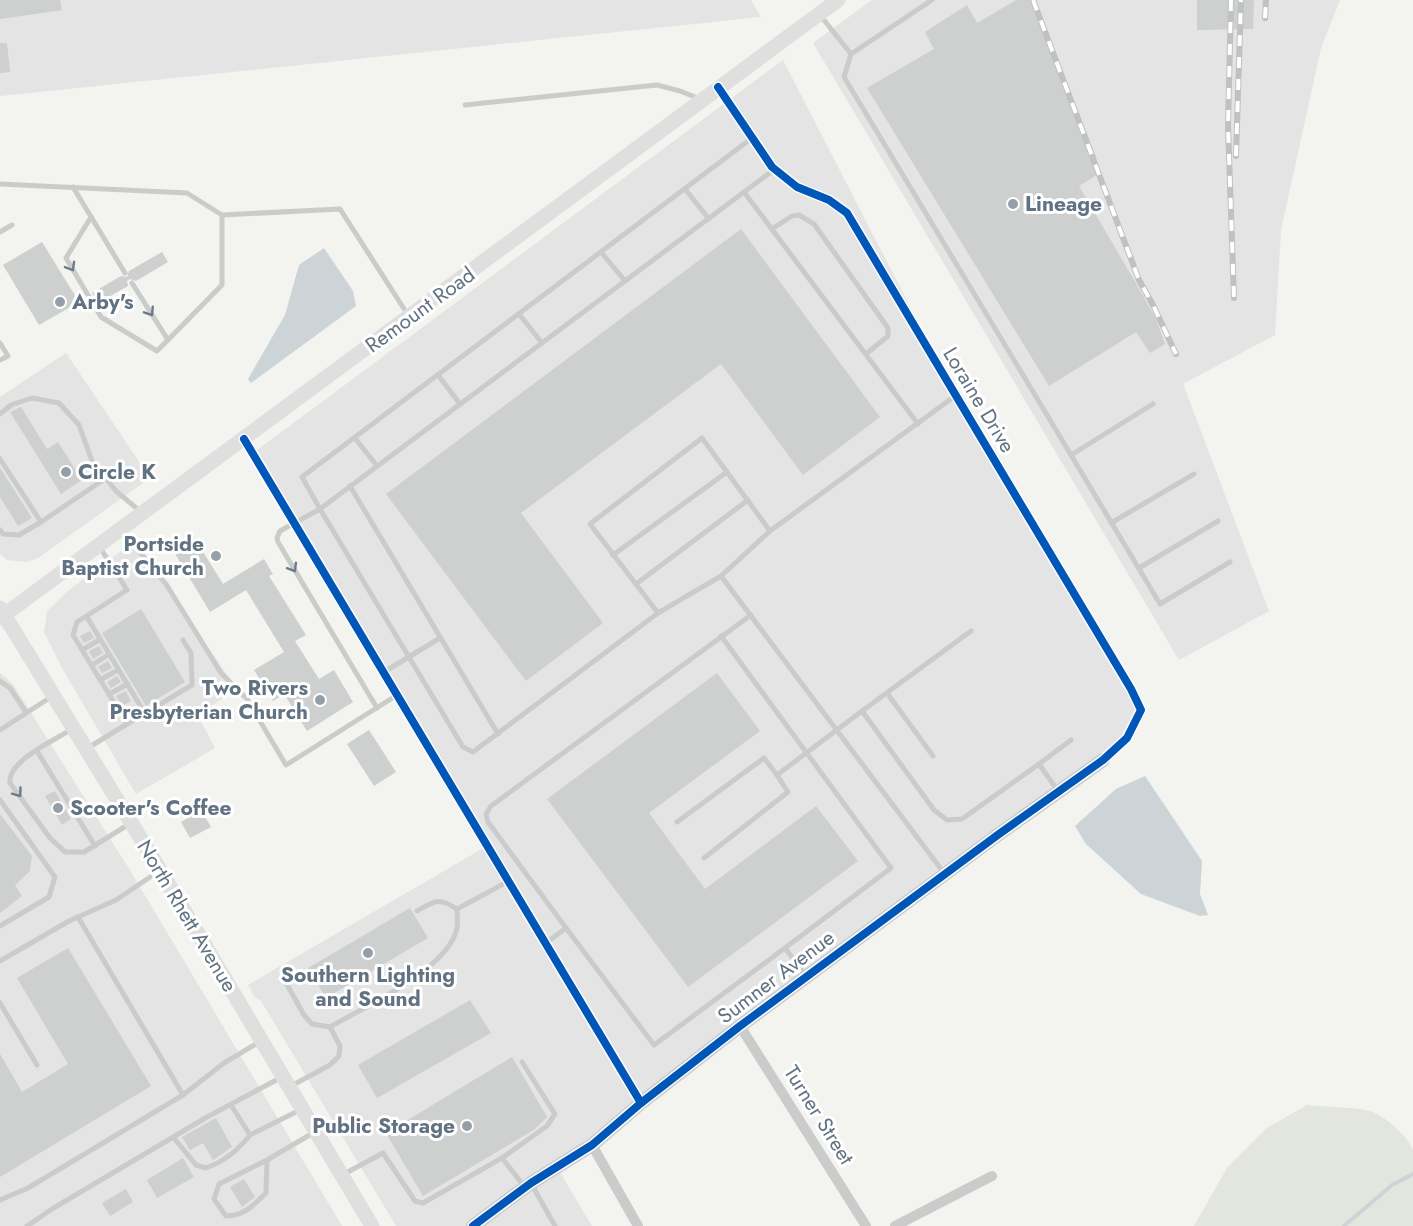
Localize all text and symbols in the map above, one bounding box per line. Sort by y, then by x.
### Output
place label: Lineage [1025,189,1102,219]
marker: Lineage [1006,197,1020,211]
street label: Remount Road [359,260,481,360]
one-way arrow [64,261,75,271]
place label: Arby's [71,287,134,317]
marker: Arby's [53,295,67,309]
one-way arrow [143,305,154,316]
street label: Loraine Drive [936,341,1022,459]
place label: Circle K [78,457,156,487]
marker: Circle K [59,465,73,479]
place label: Portside Baptist Church [61,529,204,583]
marker: Portside Baptist Church [209,549,223,563]
one-way arrow [286,562,298,572]
place label: Two Rivers Presbyterian Church [110,673,308,727]
marker: Two Rivers Presbyterian Church [313,693,327,707]
one-way arrow [10,787,21,798]
place label: Scooter's Coffee [70,793,231,823]
marker: Scooter's Coffee [51,801,65,815]
street label: North Rhett Avenue [130,834,244,998]
street label: Sumner Avenue [711,923,841,1031]
marker: Southern Lighting and Sound [361,946,375,960]
place label: Southern Lighting and Sound [281,960,455,1014]
street label: Turner Street [777,1060,861,1170]
place label: Public Storage [312,1111,455,1141]
marker: Public Storage [460,1119,474,1133]

